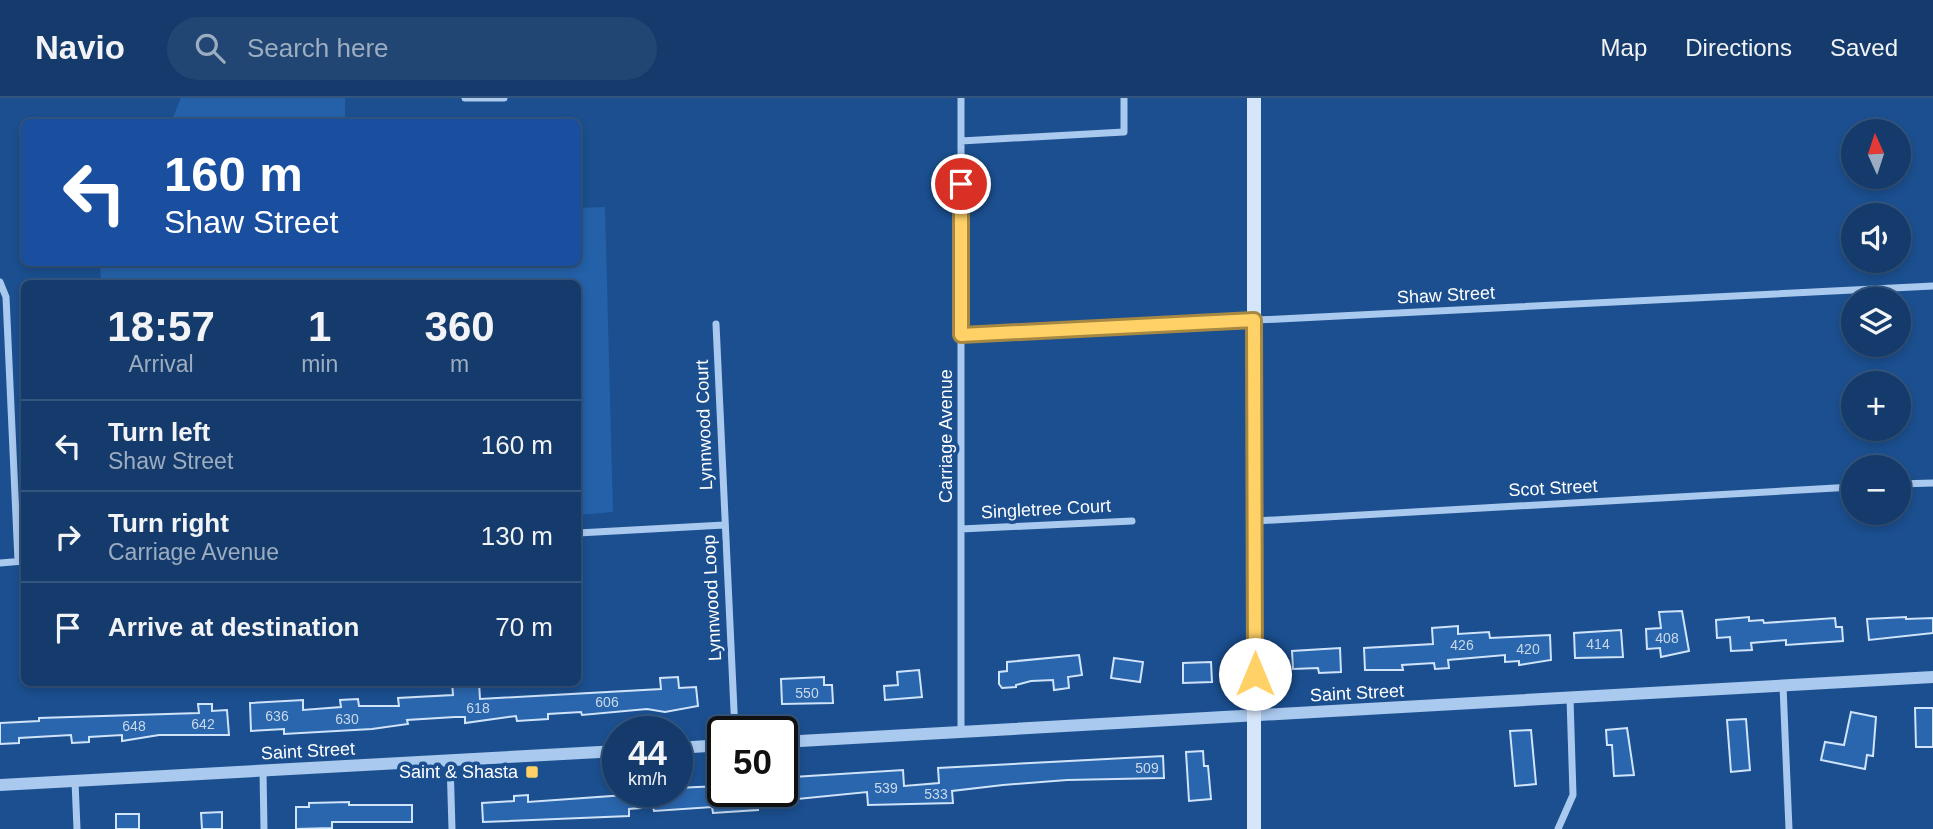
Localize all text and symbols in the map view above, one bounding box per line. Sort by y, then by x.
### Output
search box [167,17,657,80]
text: Navio [35,29,125,66]
icon: search [191,29,229,67]
text: Search here [247,33,389,63]
text: Map [1601,34,1647,61]
text: Directions [1685,34,1792,61]
text: Saved [1830,34,1898,61]
north arrow [1841,119,1911,189]
map controls [1841,119,1911,525]
icon: left [49,147,140,238]
text: 160 m [164,147,303,201]
pin [931,154,991,214]
icon: arrive [942,165,980,203]
button: sound [1841,203,1911,273]
text: Shaw Street [164,204,338,240]
street label: Shaw Street [1397,282,1495,308]
button: layers [1841,287,1911,357]
text: 18:57 [107,303,215,350]
text: 1 [308,303,331,350]
text: 360 [425,303,495,350]
text: Arrival [128,351,194,377]
text: min [301,351,338,377]
text: m [450,351,469,377]
street label: Lynnwood Court [692,359,716,491]
street label: Carriage Avenue [936,369,956,503]
button: + [1841,371,1911,441]
text: Turn left [108,417,210,447]
icon: left [49,427,87,465]
text: 160 m [481,430,553,460]
text: Shaw Street [108,448,233,474]
button: − [1841,455,1911,525]
street label: Scot Street [1508,476,1598,500]
street label: Singletree Court [981,496,1111,522]
text: Turn right [108,508,229,538]
icon: right [49,518,87,556]
text: 130 m [481,521,553,551]
street label: Lynnwood Loop [699,534,725,662]
text: Carriage Avenue [108,539,279,565]
icon: arrive [49,609,87,647]
text: Arrive at destination [108,612,359,642]
text: 70 m [495,612,553,642]
house number: 408 [1655,630,1679,646]
house number: 414 [1586,636,1610,652]
position arrow [1218,637,1292,711]
house number: 426 [1450,637,1474,653]
house number: 420 [1516,641,1540,657]
street label: Saint Street [1310,681,1404,705]
house number: 550 [795,685,819,701]
house number: 606 [595,694,619,710]
house number: 618 [466,700,490,716]
house number: 636 [265,708,289,724]
house number: 630 [335,711,359,727]
house number: 642 [191,716,215,732]
speed limit sign: 50 [707,716,798,807]
house number: 648 [122,718,146,734]
text: 44 [628,733,667,772]
street label: Saint Street [261,739,355,763]
house number: 509 [1135,760,1159,776]
place label: Saint & Shasta [399,762,519,782]
marker: Saint & Shasta [524,764,540,780]
text: km/h [628,769,667,789]
house number: 539 [874,780,898,796]
house number: 533 [924,786,948,802]

